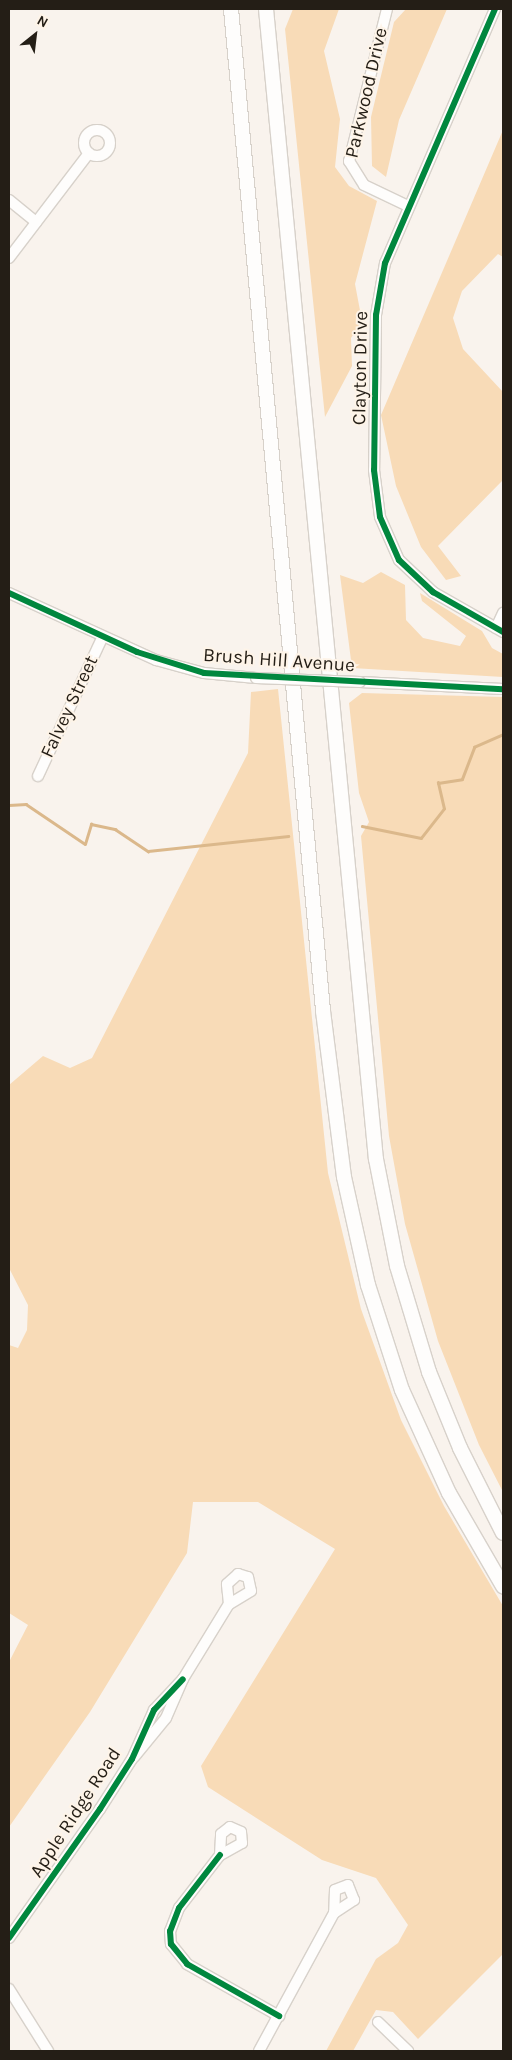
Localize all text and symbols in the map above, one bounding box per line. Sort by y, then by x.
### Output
north arrow [10,10,60,60]
text: N [34,12,51,31]
street label: Parkwood Drive [341,26,393,160]
street label: Clayton Drive [349,311,373,425]
street label: Brush Hill Avenue [202,644,356,678]
street label: Falvey Street [36,652,104,762]
street label: Apple Ridge Road [26,1744,126,1882]

